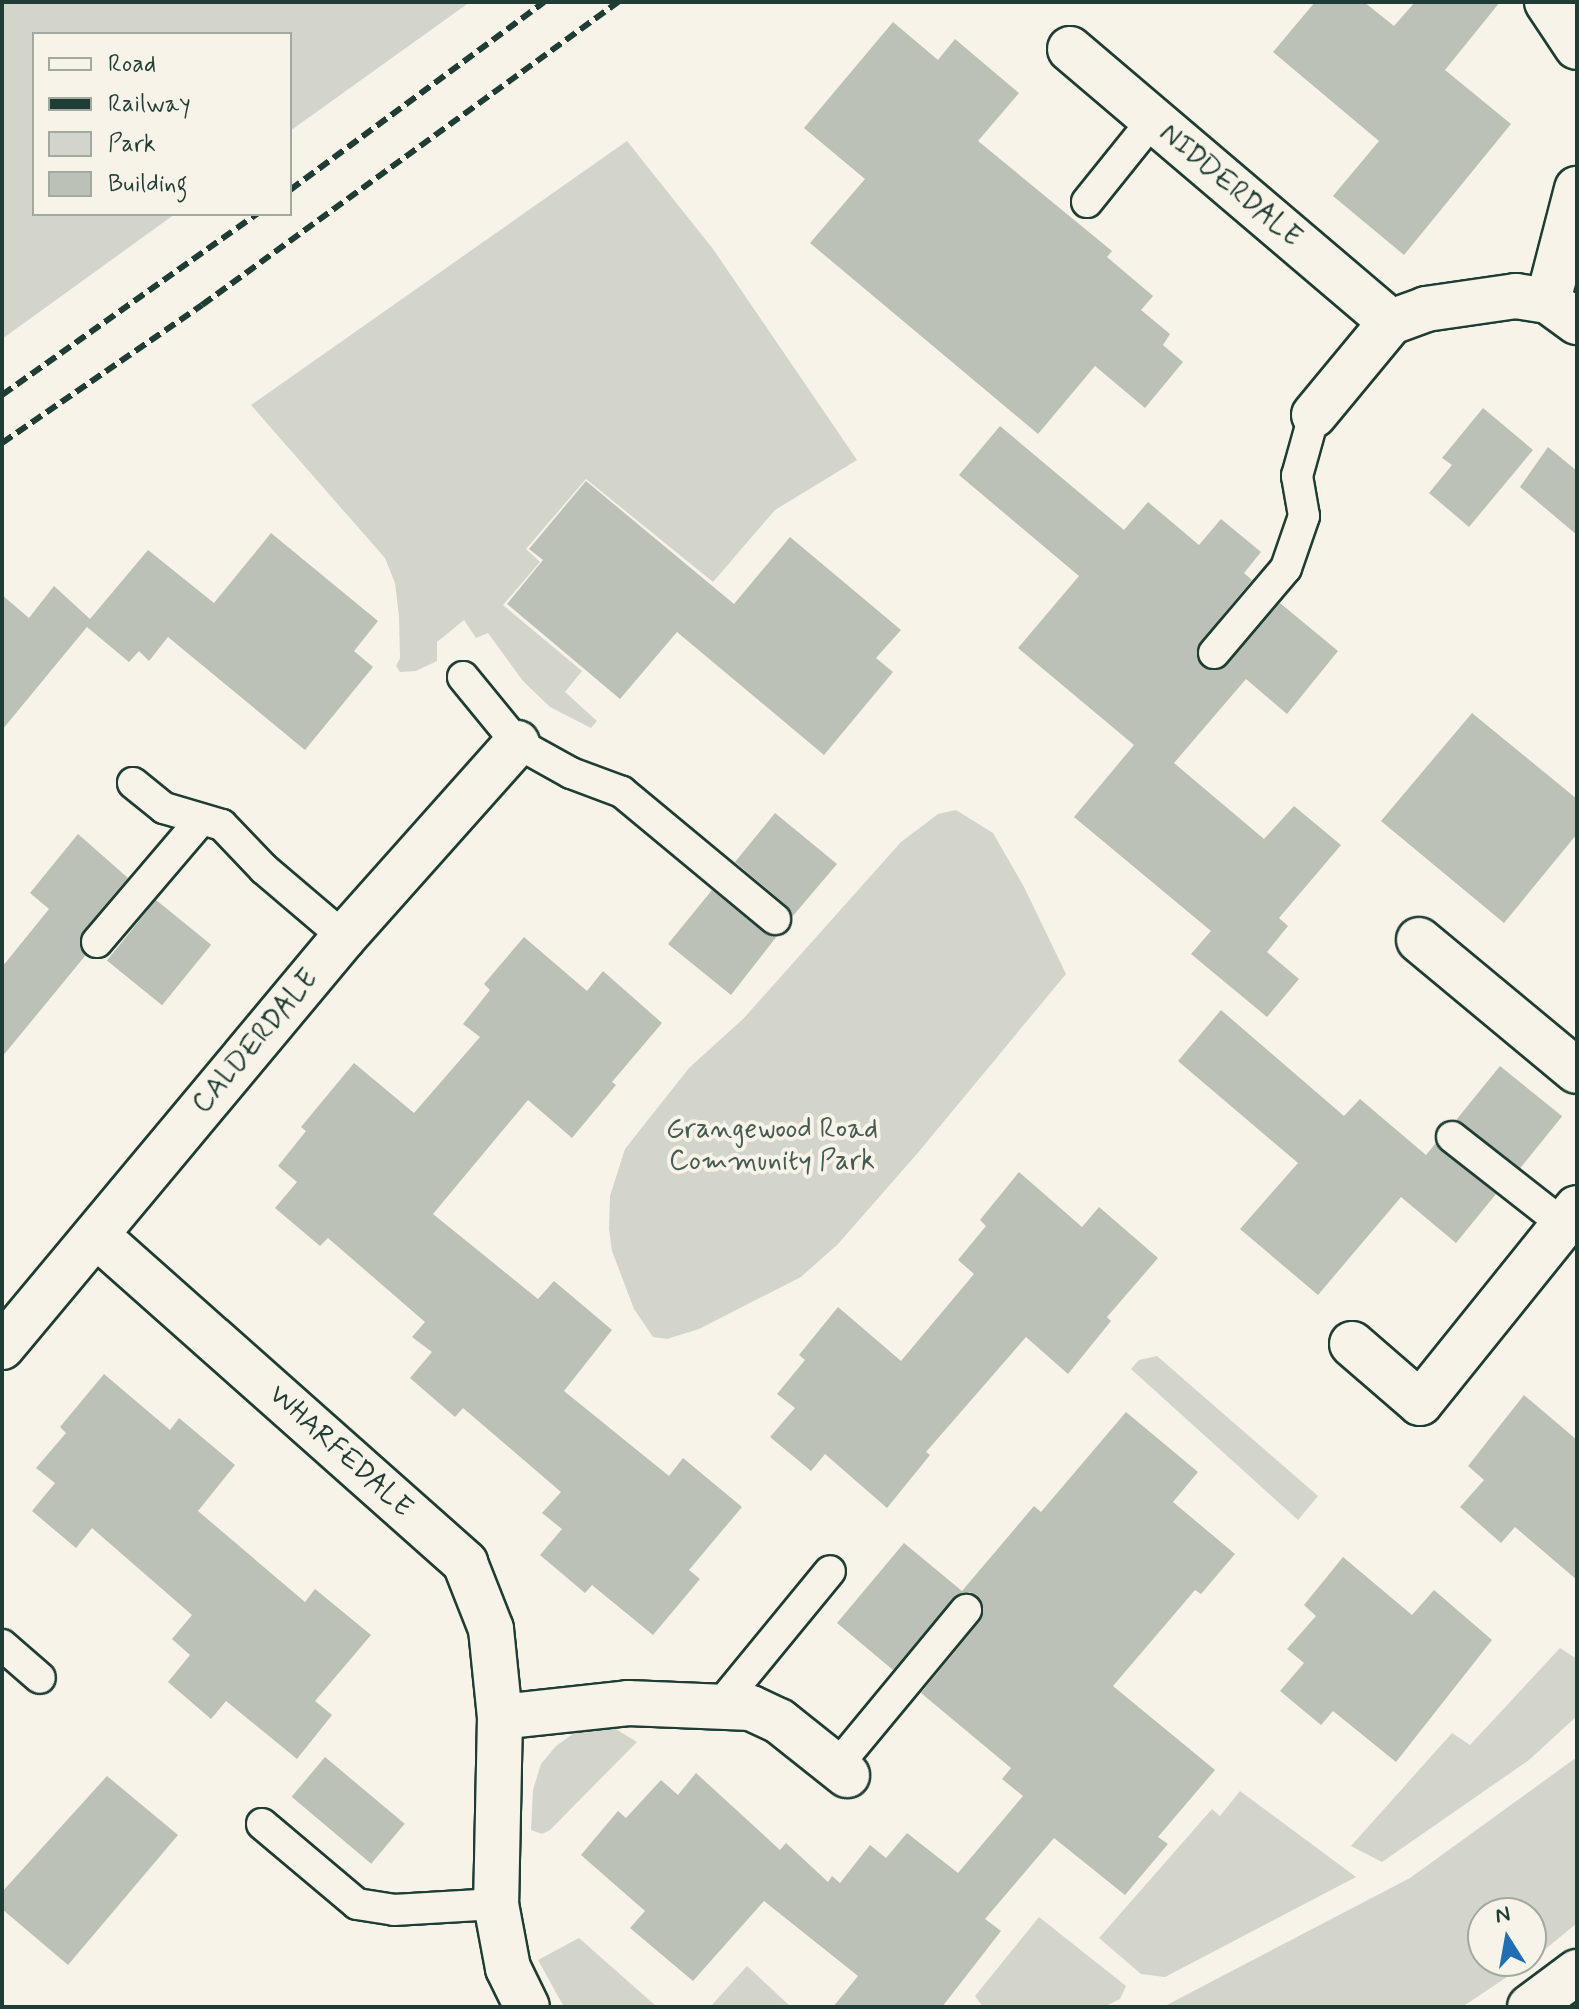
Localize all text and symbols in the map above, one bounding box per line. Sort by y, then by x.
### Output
legend [32,32,292,216]
text: Road [108,49,156,80]
text: Railway [108,89,191,120]
street label: NIDDERDALE [1152,117,1308,255]
text: Park [108,129,156,160]
text: Building [108,169,188,200]
street label: CALDERDALE [186,963,326,1121]
park label: Grangewood Road Community Park [667,1113,877,1179]
street label: WHARFEDALE [261,1379,419,1525]
north arrow [1467,1897,1547,1977]
text: N [1493,1900,1513,1931]

